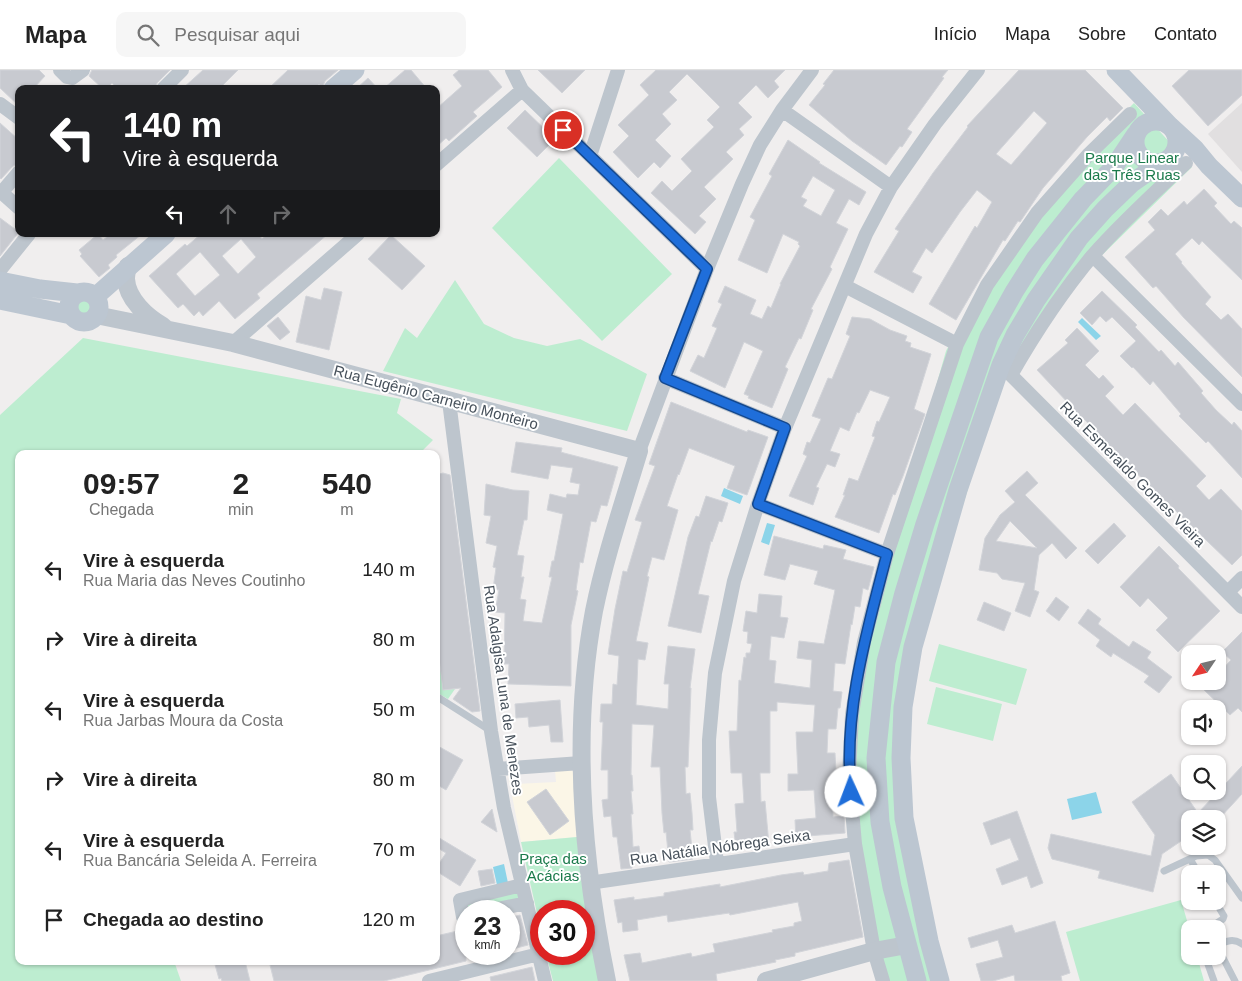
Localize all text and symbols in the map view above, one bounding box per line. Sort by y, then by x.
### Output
search box [116,12,466,57]
text: Mapa [25,21,86,48]
icon: search [134,21,162,49]
text: Pesquisar aqui [174,24,300,45]
text: Início [934,24,977,44]
text: Mapa [1005,24,1050,44]
text: Sobre [1078,24,1126,44]
text: Contato [1154,24,1217,44]
icon: left [40,105,105,170]
text: 140 m [123,105,222,144]
pin [542,109,584,151]
icon: arrive [549,116,577,144]
text: Vire à esquerda [123,146,278,171]
park label: Parque Linear das Três Ruas [1084,149,1180,183]
icon: left [161,200,189,228]
icon: ahead [214,200,242,228]
icon: right [267,200,295,228]
street label: Rua Eugênio Carneiro Monteiro [332,361,540,433]
street label: Rua Esmeraldo Gomes Vieira [1057,398,1210,551]
text: 09:57 [83,467,160,500]
text: 2 [232,467,249,500]
text: 540 [322,467,372,500]
text: Chegada [89,501,154,518]
text: min [228,501,254,518]
text: m [340,501,353,518]
text: Vire à esquerda [83,550,224,571]
icon: left [40,556,68,584]
text: 140 m [362,559,415,580]
text: Rua Maria das Neves Coutinho [83,572,305,589]
street label: Rua Adalgisa Luna de Menezes [481,584,527,796]
icon: right [40,626,68,654]
text: Vire à direita [83,629,197,650]
text: 80 m [373,629,415,650]
north arrow [1181,645,1226,690]
map controls [1181,645,1226,965]
text: Vire à esquerda [83,690,224,711]
icon: left [40,696,68,724]
text: 50 m [373,699,415,720]
button: sound [1181,700,1226,745]
text: Rua Jarbas Moura da Costa [83,712,283,729]
button: search [1181,755,1226,800]
position arrow [824,765,876,817]
icon: right [40,766,68,794]
text: Vire à direita [83,769,197,790]
text: 80 m [373,769,415,790]
button: layers [1181,810,1226,855]
street label: Rua Natália Nóbrega Seixa [629,826,812,868]
text: Vire à esquerda [83,830,224,851]
icon: left [40,836,68,864]
text: 70 m [373,839,415,860]
park label: Praça das Acácias [519,850,587,884]
text: Rua Bancária Seleida A. Ferreira [83,852,317,869]
button: + [1181,865,1226,910]
speed limit sign: 30 [530,900,595,965]
icon: arrive [40,906,68,934]
text: Chegada ao destino [83,909,264,930]
text: 120 m [362,909,415,930]
text: 23 [474,912,501,940]
button: − [1181,920,1226,965]
text: km/h [474,938,501,952]

